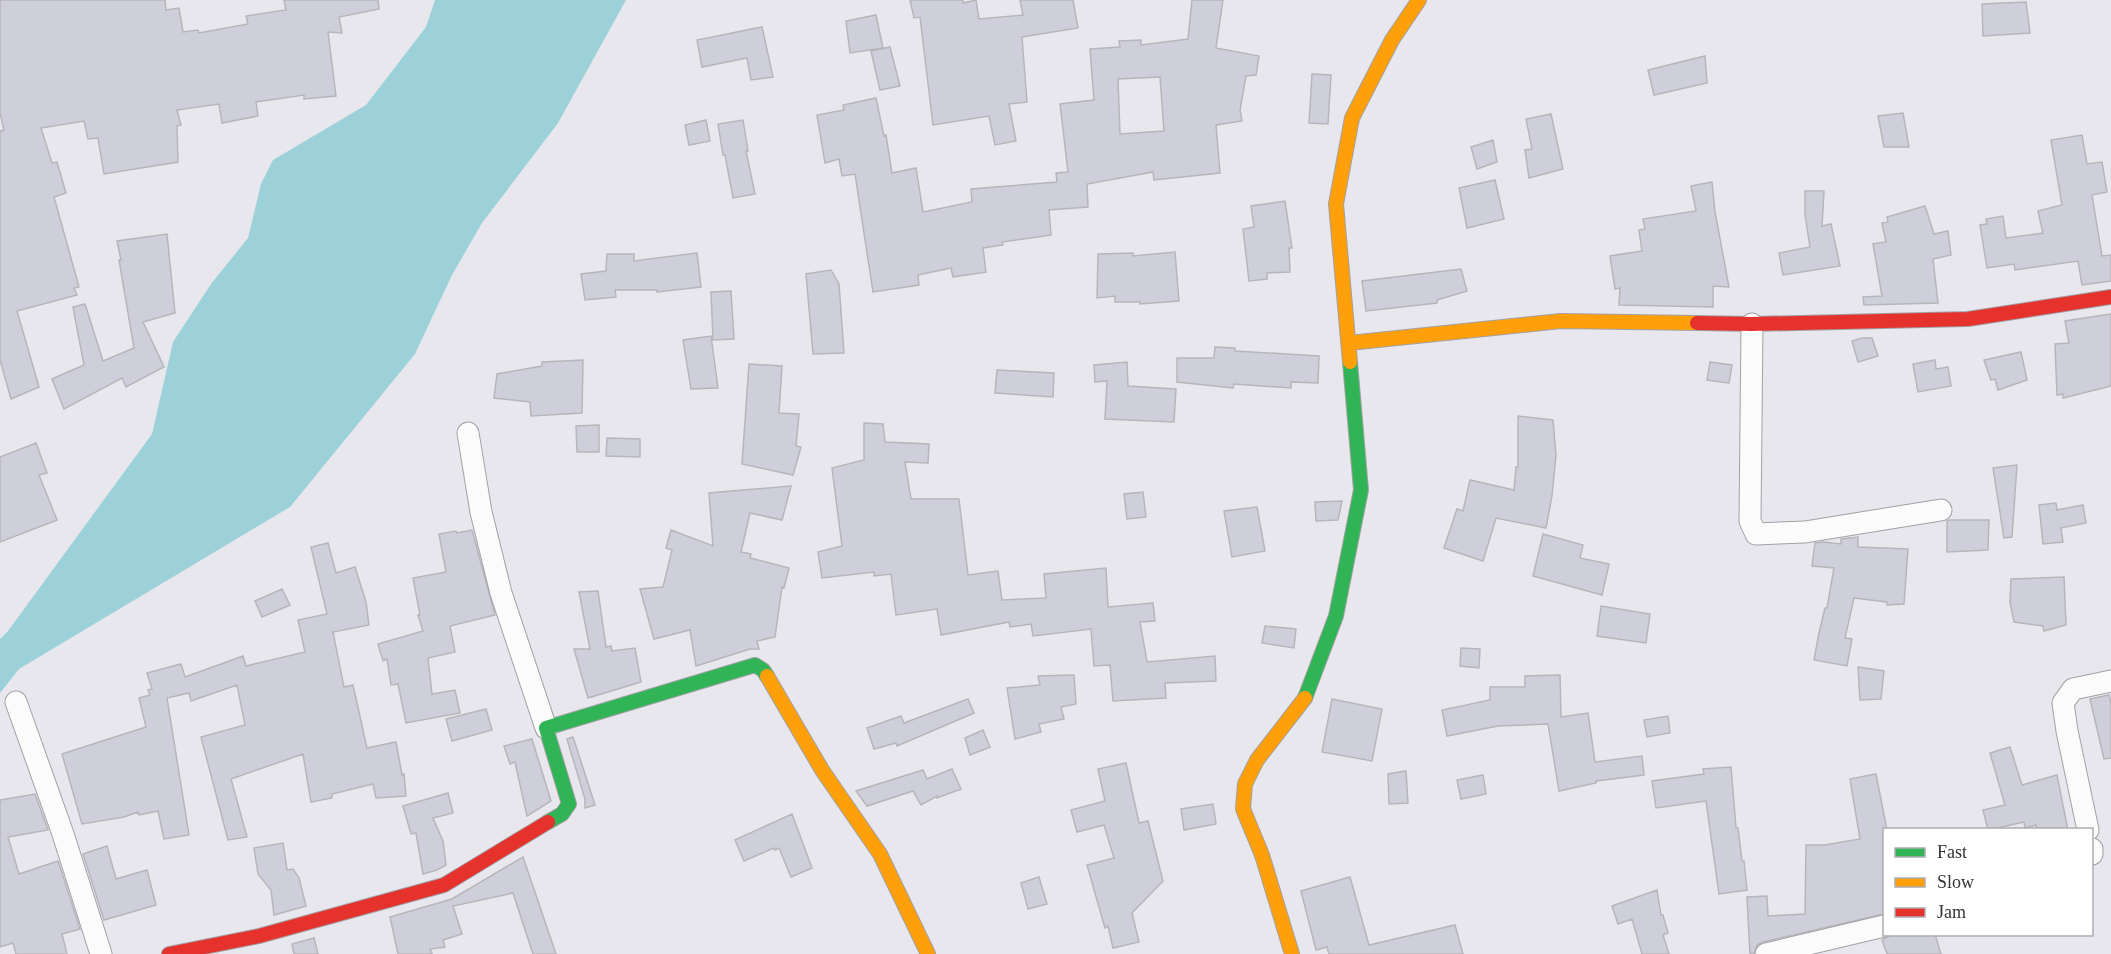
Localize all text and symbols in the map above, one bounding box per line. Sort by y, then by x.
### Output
legend [1883,828,2093,936]
text: Fast [1937,842,1967,862]
text: Slow [1937,872,1974,892]
text: Jam [1937,902,1966,922]

